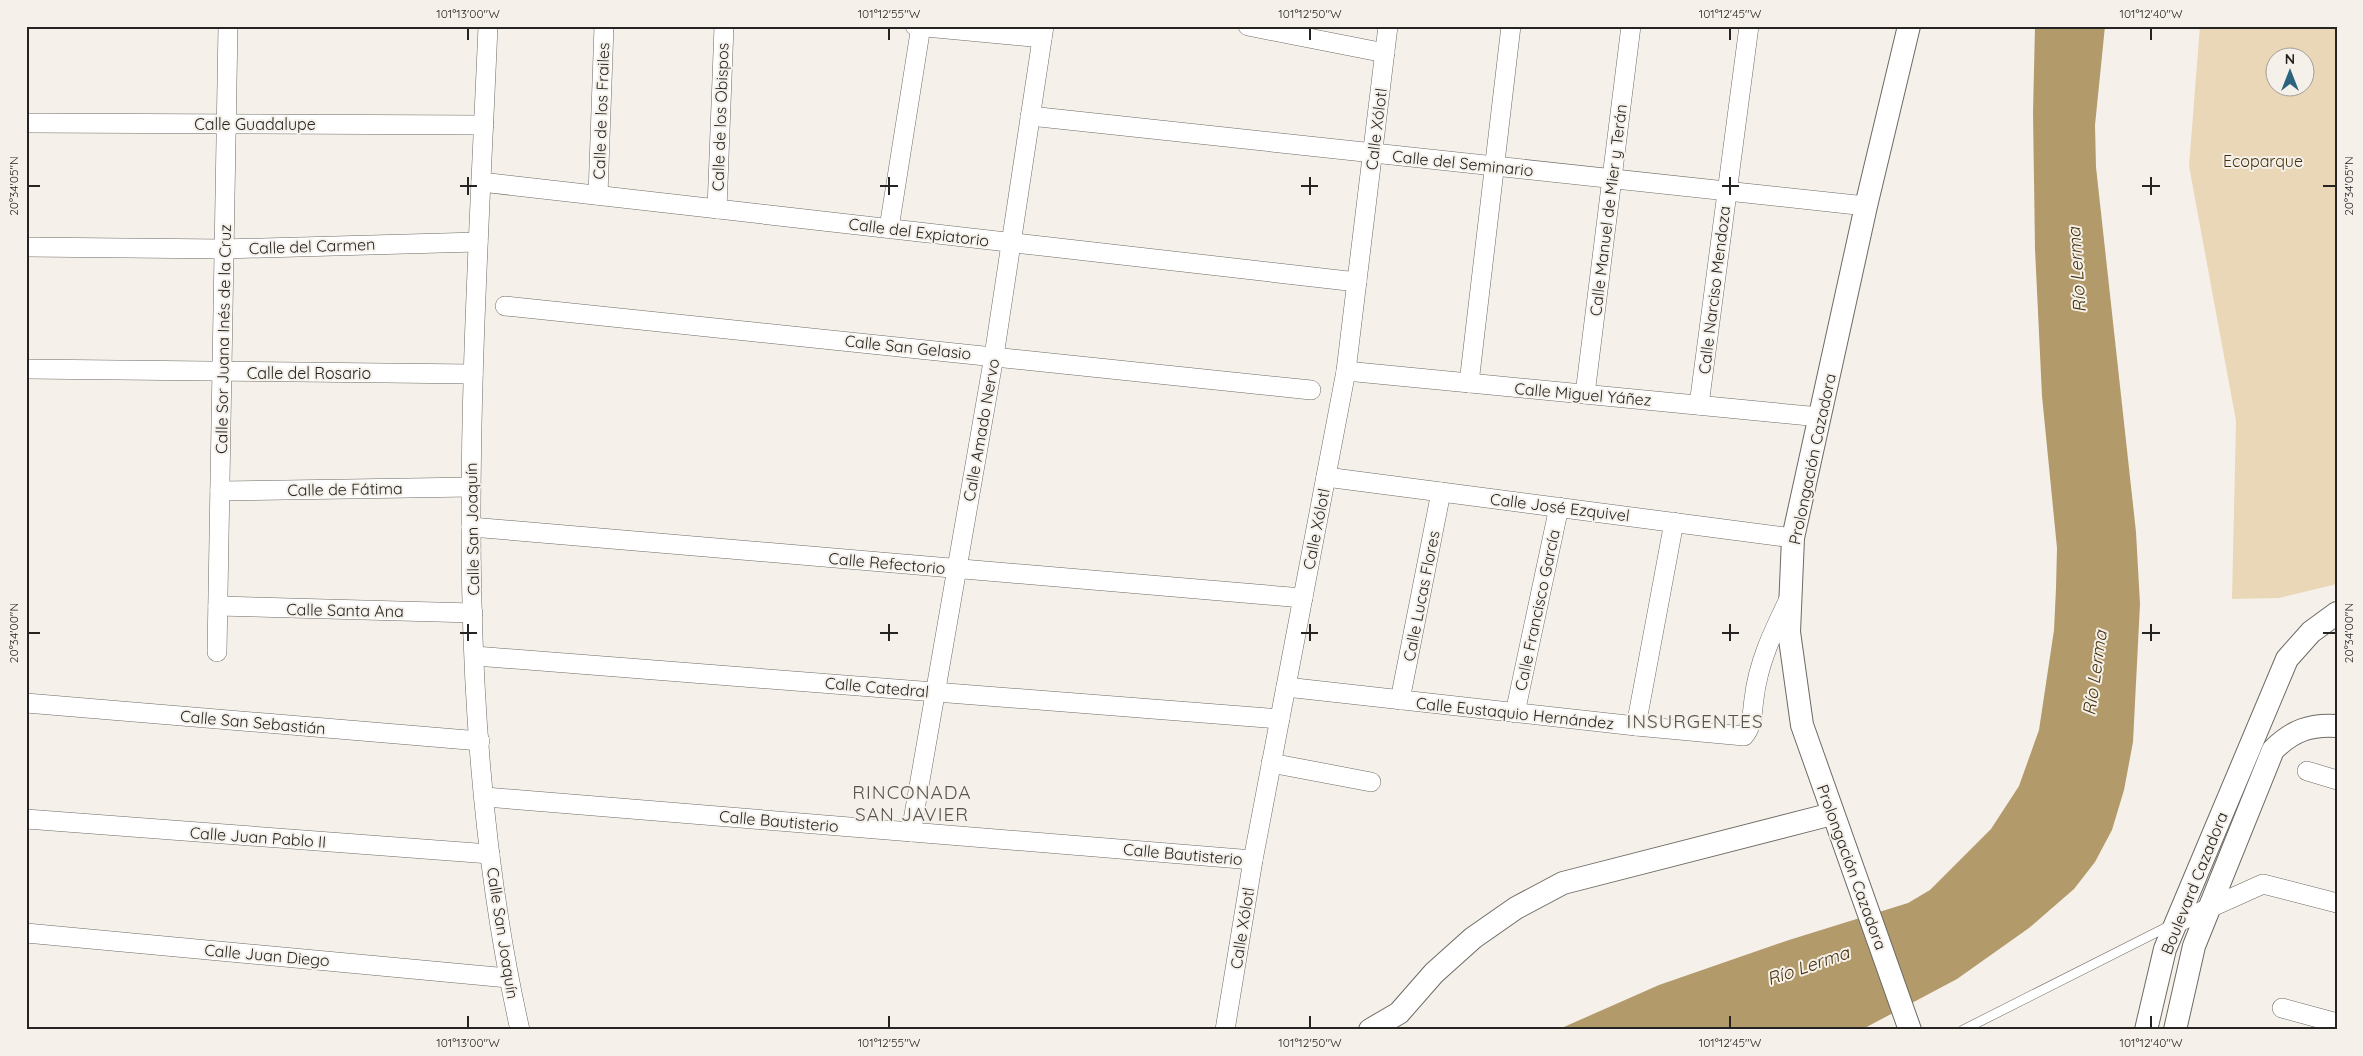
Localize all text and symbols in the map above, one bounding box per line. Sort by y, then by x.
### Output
text: 101°13'00"W [436,6,500,21]
text: 101°12'55"W [858,6,921,21]
text: 101°12'50"W [1278,6,1342,21]
text: 101°12'45"W [1699,6,1762,21]
text: 101°12'40"W [2119,6,2183,21]
street label: Calle de los Frailes [589,42,613,180]
street label: Calle de los Obispos [707,42,733,192]
north arrow [2266,48,2316,98]
text: N [2285,50,2295,68]
street label: Calle Xólotl [1361,87,1391,171]
street label: Calle Manuel de Mier y Terán [1585,103,1631,317]
street label: Calle Guadalupe [194,114,316,134]
street label: Calle del Seminario [1391,146,1535,180]
park label: Ecoparque [2223,151,2303,171]
text: 20°34'05"N [6,156,21,216]
text: 20°34'05"N [2341,156,2356,216]
street label: Calle Narciso Mendoza [1694,205,1734,375]
street label: Calle del Expiatorio [848,213,990,251]
street label: Calle Sor Juana Inés de la Cruz [211,224,235,454]
water label: Río Lerma [2062,225,2091,314]
street label: Calle del Carmen [248,234,376,258]
street label: Calle San Gelasio [844,330,972,364]
street label: Calle Amado Nervo [959,357,1003,503]
street label: Calle del Rosario [247,363,371,383]
street label: Prolongación Cazadora [1784,372,1840,546]
street label: Calle Miguel Yáñez [1514,378,1652,410]
street label: Calle San Joaquín [461,462,483,596]
street label: Calle de Fátima [287,478,403,500]
street label: Calle Xólotl [1298,487,1334,571]
street label: Calle José Ezquivel [1489,489,1631,525]
street label: Calle Francisco García [1510,528,1564,692]
street label: Calle Lucas Flores [1399,529,1443,663]
street label: Calle Refectorio [828,548,946,578]
street label: Calle Santa Ana [286,599,404,621]
text: 20°34'00"N [6,603,21,663]
text: 20°34'00"N [2341,603,2356,663]
water label: Río Lerma [2077,628,2112,717]
street label: Calle Catedral [824,672,930,702]
street label: Calle Eustaquio Hernández [1415,693,1615,733]
street label: Calle San Sebastián [180,706,326,738]
district label: INSURGENTES [1626,709,1764,733]
district label: RINCONADA SAN JAVIER [852,780,972,826]
street label: Prolongación Cazadora [1813,782,1891,952]
street label: Calle Bautisterio [718,806,840,836]
street label: Boulevard Cazadora [2156,809,2232,957]
street label: Calle Juan Pablo II [189,822,327,852]
street label: Calle Bautisterio [1122,839,1244,869]
street label: Calle San Joaquín [483,866,523,1000]
street label: Calle Xólotl [1226,886,1258,970]
street label: Calle Juan Diego [204,940,330,970]
water label: Río Lerma [1764,940,1853,990]
text: 101°13'00"W [436,1035,500,1050]
text: 101°12'55"W [858,1035,921,1050]
text: 101°12'50"W [1278,1035,1342,1050]
text: 101°12'45"W [1699,1035,1762,1050]
text: 101°12'40"W [2119,1035,2183,1050]

